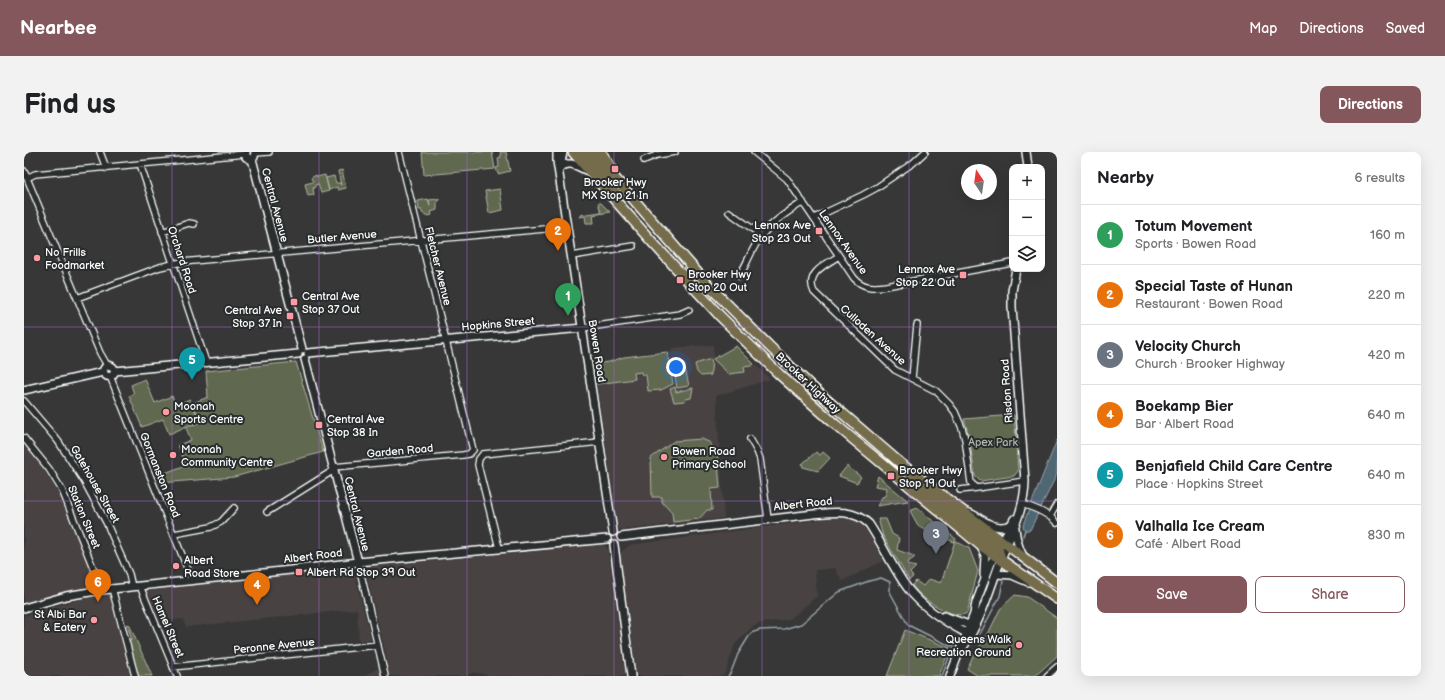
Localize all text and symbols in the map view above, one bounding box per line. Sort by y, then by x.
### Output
text: Nearbee [20,17,97,40]
text: Map [1249,20,1277,37]
text: Directions [1299,20,1364,37]
text: Saved [1386,20,1425,37]
button: Directions [1320,86,1421,123]
text: Find us [24,88,116,121]
marker: Brooker Hwy MX Stop 21 In [610,164,620,174]
north arrow [961,164,997,200]
map controls [1009,164,1045,272]
button: + [1009,164,1045,200]
street label: Central Avenue [259,166,291,244]
text: Nearby [1097,168,1154,188]
text: 6 results [1355,170,1405,186]
place label: Brooker Hwy MX Stop 21 In [582,176,648,202]
button: − [1009,200,1045,236]
street label: Lennox Avenue [816,207,870,277]
text: Totum Movement [1135,217,1252,236]
pin: 2 [545,218,571,251]
place label: Lennox Ave Stop 23 Out [752,219,812,245]
street label: Orchard Road [165,225,199,295]
street label: Fletcher Avenue [422,225,454,307]
marker: Lennox Ave Stop 23 Out [814,226,824,236]
street label: Butler Avenue [307,227,378,247]
text: 1 [1107,227,1113,243]
text: 160 m [1370,227,1405,243]
button: layers [1009,236,1045,272]
text: Sports · Bowen Road [1135,236,1256,252]
place label: No Frills Foodmarket [45,246,105,272]
marker: No Frills Foodmarket [32,253,42,263]
place label: Lennox Ave Stop 22 Out [896,263,956,289]
place label: Brooker Hwy Stop 20 Out [688,268,751,294]
marker: Lennox Ave Stop 22 Out [958,270,968,280]
marker: Brooker Hwy Stop 20 Out [675,275,685,285]
text: Special Taste of Hunan [1135,277,1293,296]
pin: 1 [555,283,581,316]
text: 2 [1106,287,1114,303]
text: 220 m [1368,287,1405,303]
place label: Central Ave Stop 37 Out [302,290,360,316]
text: Restaurant · Bowen Road [1135,296,1283,312]
marker: Central Ave Stop 37 Out [289,297,299,307]
street label: Culloden Avenue [837,302,909,368]
place label: Central Ave Stop 37 In [225,304,282,330]
marker: Central Ave Stop 37 In [285,311,295,321]
street label: Hopkins Street [461,314,536,334]
street label: Bowen Road [586,319,608,383]
text: Velocity Church [1135,337,1241,356]
pin: 5 [179,347,205,380]
text: 3 [1106,347,1114,363]
text: 420 m [1367,347,1405,363]
street label: Brooker Highway [773,350,843,416]
text: Church · Brooker Highway [1135,356,1285,372]
your location [666,357,686,377]
street label: Risdon Road [998,359,1016,423]
text: Boekamp Bier [1135,397,1233,416]
place label: Moonah Sports Centre [174,400,244,426]
marker: Moonah Sports Centre [161,407,171,417]
text: 4 [1106,407,1114,423]
text: 640 m [1367,407,1405,423]
place label: Central Ave Stop 38 In [327,413,385,439]
text: Bar · Albert Road [1135,416,1234,432]
marker: Central Ave Stop 38 In [314,420,324,430]
street label: Gormanston Road [137,431,183,519]
park label: Apex Park [968,436,1018,449]
street label: Garden Road [366,442,434,460]
street label: Gatehouse Street [68,443,123,526]
place label: Moonah Community Centre [181,443,273,469]
place label: Bowen Road Primary School [672,445,746,471]
marker: Moonah Community Centre [168,450,178,460]
marker: Bowen Road Primary School [659,452,669,462]
text: Benjafield Child Care Centre [1135,457,1332,476]
place label: Brooker Hwy Stop 19 Out [899,464,962,490]
text: 5 [1106,467,1114,483]
text: 640 m [1367,467,1405,483]
marker: Brooker Hwy Stop 19 Out [886,471,896,481]
street label: Central Avenue [341,475,373,553]
text: Place · Hopkins Street [1135,476,1263,492]
street label: Station Street [65,483,103,551]
street label: Albert Road [773,494,833,514]
text: Valhalla Ice Cream [1135,517,1265,536]
pin: 3 [923,521,949,554]
text: 6 [1106,527,1114,543]
text: 830 m [1368,527,1405,543]
text: Café · Albert Road [1135,536,1241,552]
street label: Albert Road [283,546,343,566]
place label: Albert Road Store [184,554,240,580]
marker: Albert Road Store [171,561,181,571]
place label: Albert Rd Stop 39 Out [307,566,416,579]
marker: Albert Rd Stop 39 Out [294,567,304,577]
pin: 6 [85,569,111,602]
pin: 4 [244,572,270,605]
button: Save [1097,576,1247,613]
button: Share [1255,576,1405,613]
street label: Hamel Street [149,594,187,660]
place label: St Albi Bar & Eatery [34,608,87,634]
marker: St Albi Bar & Eatery [89,615,99,625]
place label: Queens Walk Recreation Ground [916,633,1012,659]
street label: Peronne Avenue [233,635,316,657]
marker: Queens Walk Recreation Ground [1014,640,1024,650]

